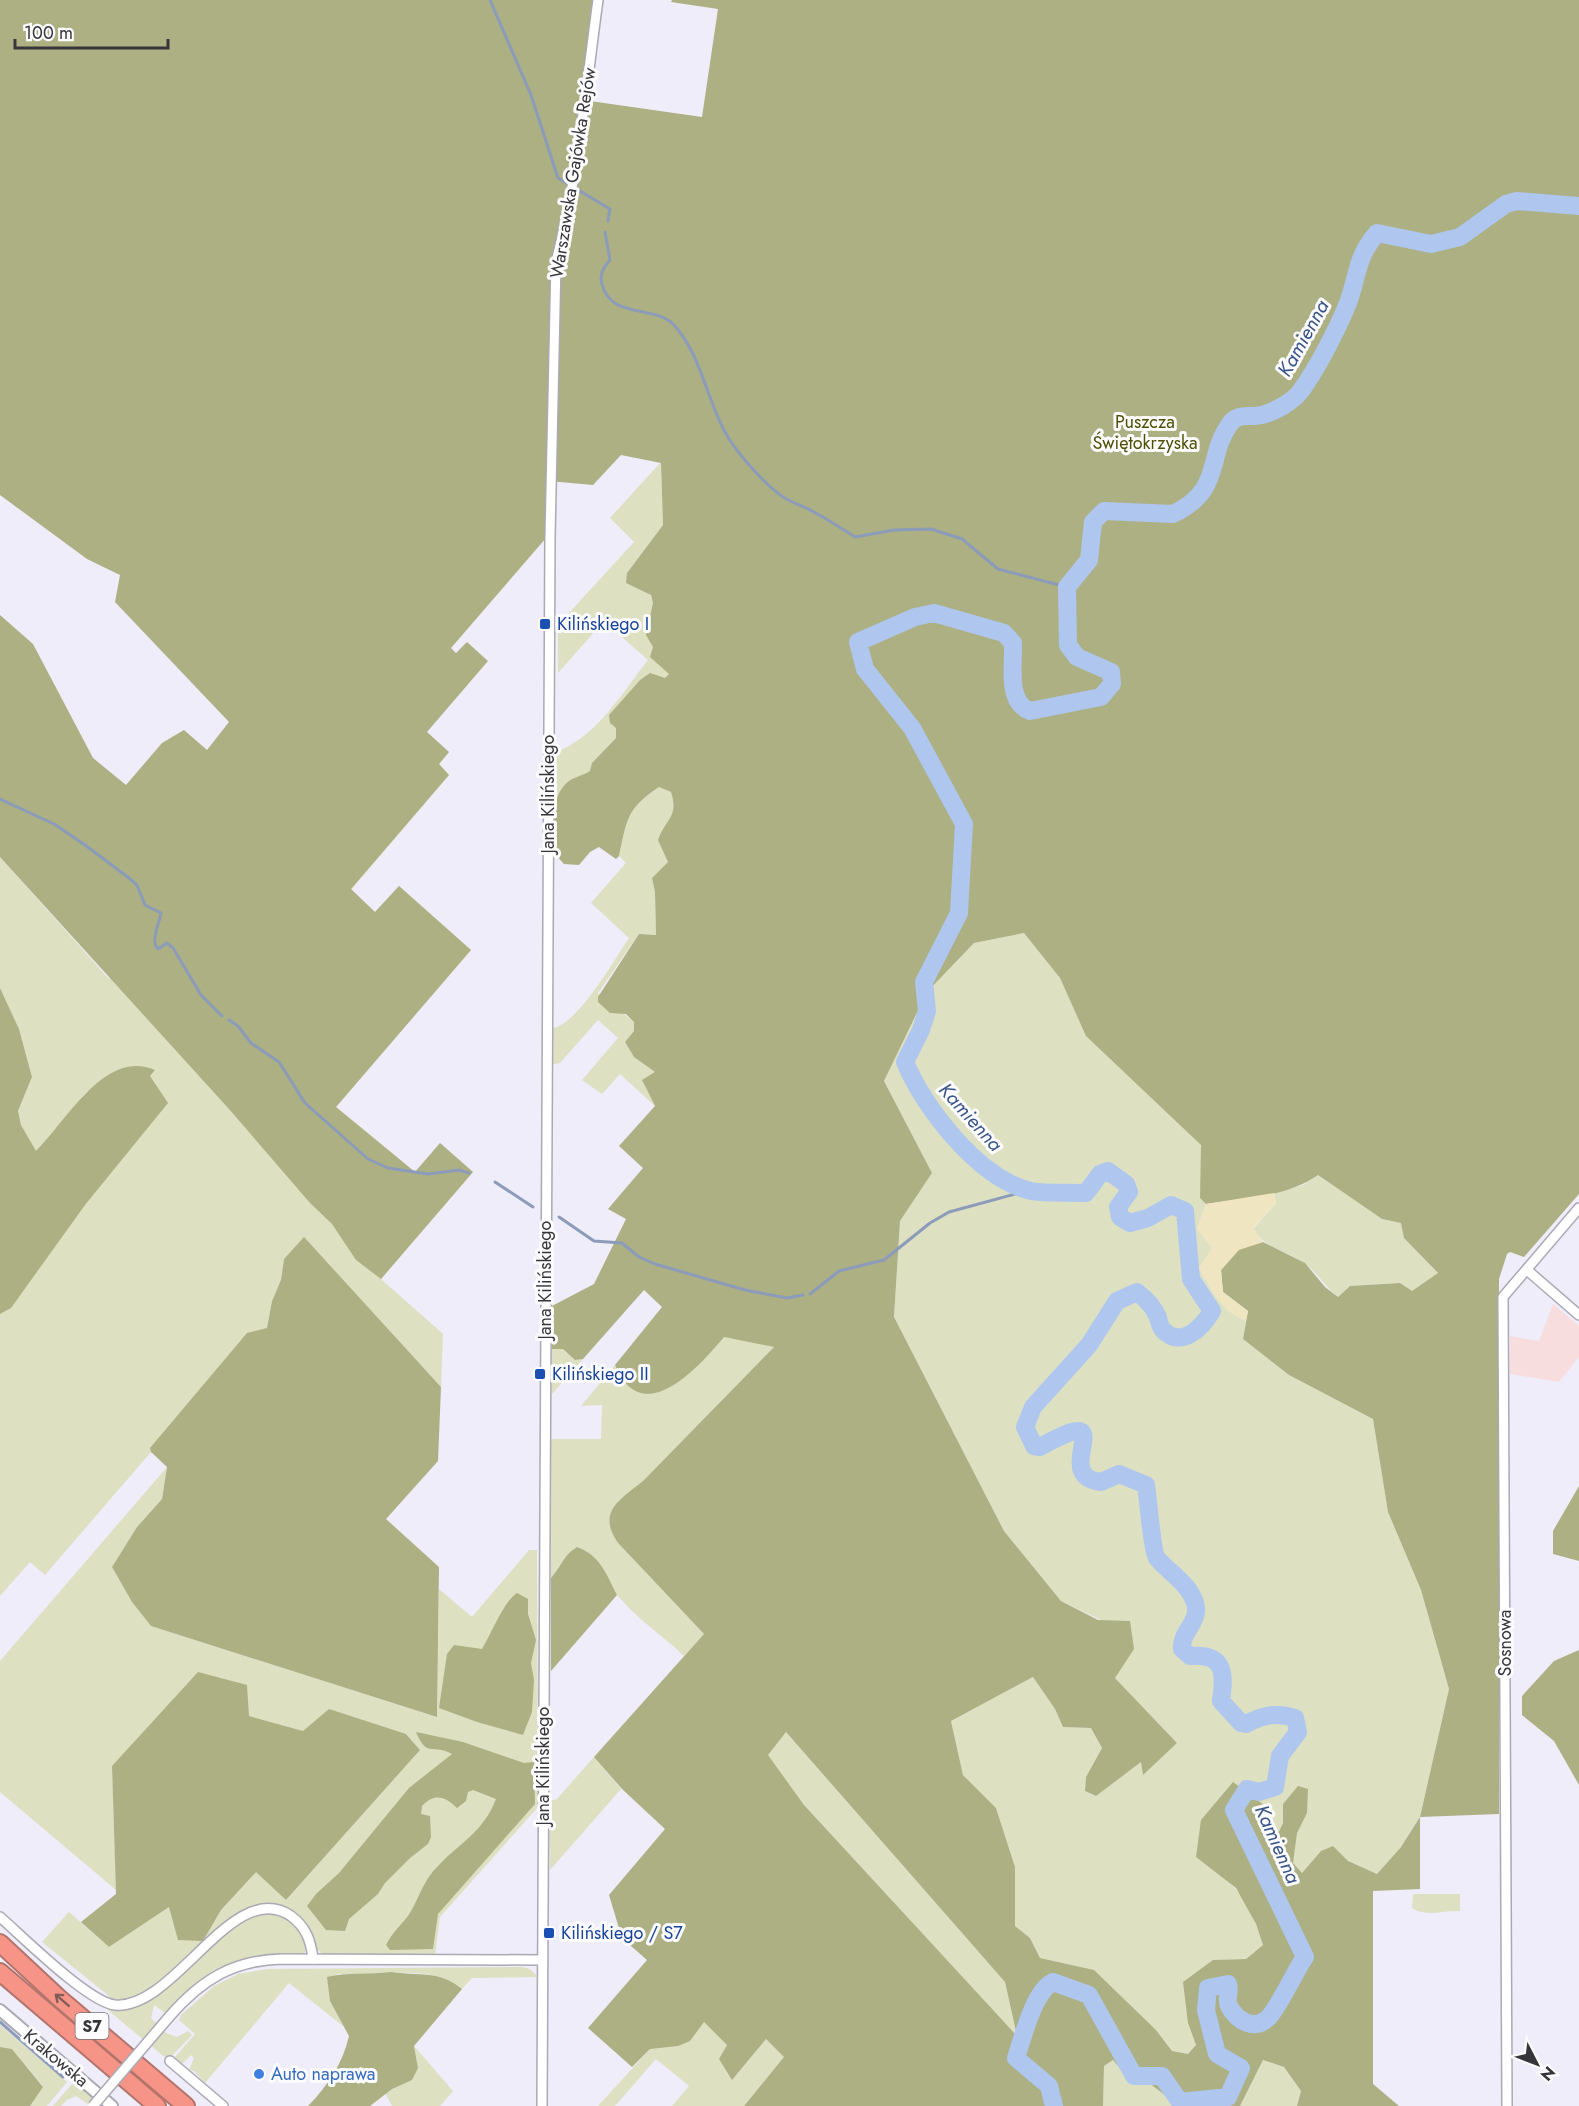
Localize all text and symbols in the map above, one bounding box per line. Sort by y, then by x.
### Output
scale bar [15,12,168,50]
text: 100 m [24,20,73,46]
street label: Warszawska Gajówka Rejów [544,65,603,280]
water label: Kamienna [1270,295,1336,382]
park label: Puszcza Świętokrzyska [1092,409,1198,456]
place label: Kilińskiego I [557,611,649,637]
marker: Kilińskiego I [538,617,552,631]
street label: Jana Kilińskiego [535,734,561,855]
water label: Kamienna [932,1077,1009,1158]
street label: Jana Kilińskiego [532,1220,558,1341]
place label: Kilińskiego II [552,1361,649,1387]
marker: Kilińskiego II [533,1367,547,1381]
street label: Sosnowa [1492,1610,1518,1676]
street label: Jana Kilińskiego [530,1706,556,1827]
water label: Kamienna [1247,1800,1308,1888]
place label: Kilińskiego / S7 [561,1920,683,1946]
marker: Kilińskiego / S7 [542,1926,556,1940]
one-way arrow [55,1993,70,2007]
road number: S7 [76,2013,109,2039]
street label: Krakowska [18,2023,94,2093]
north arrow [1507,2034,1567,2094]
place label: Auto naprawa [271,2061,376,2087]
text: N [1535,2061,1561,2086]
marker: Auto naprawa [252,2067,266,2081]

